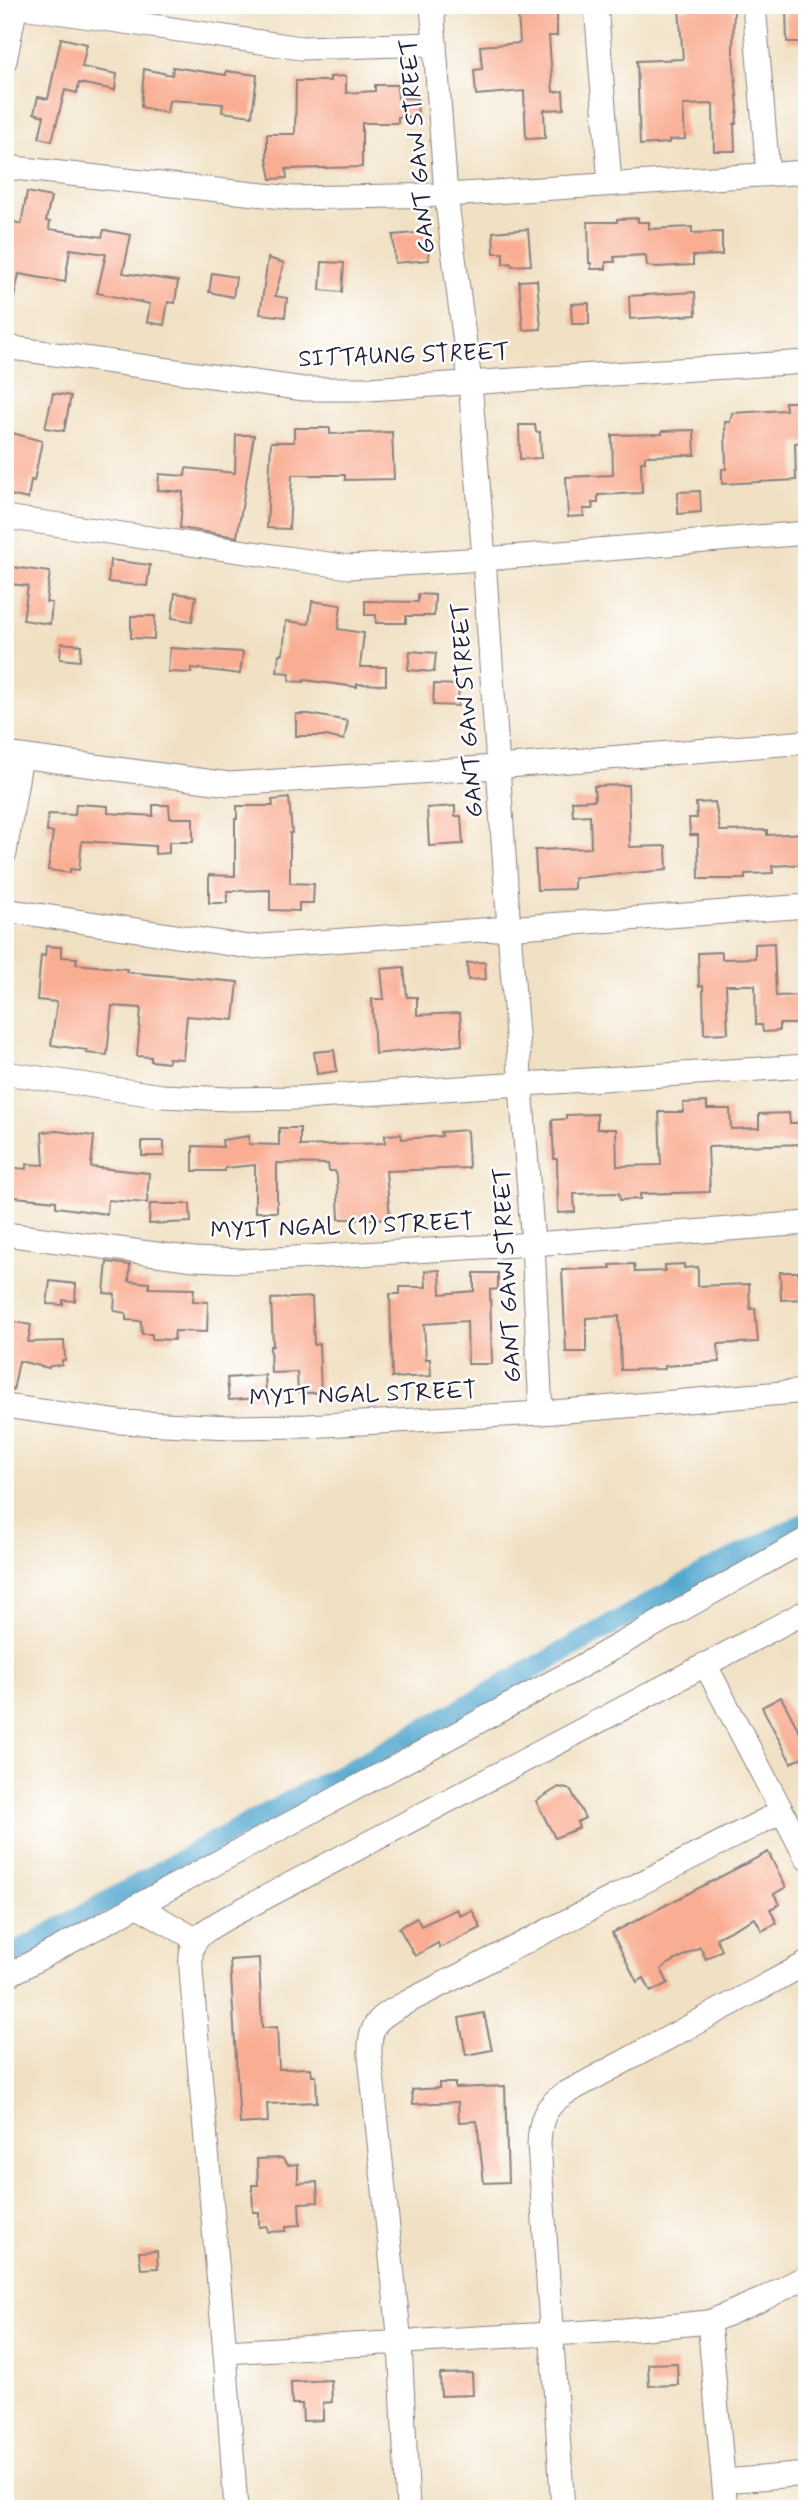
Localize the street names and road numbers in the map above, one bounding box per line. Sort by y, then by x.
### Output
street label: GANT GAW STREET [393,37,443,255]
street label: SITTAUNG STREET [298,337,510,375]
street label: GANT GAW STREET [445,601,491,819]
street label: GANT GAW STREET [487,1166,529,1384]
street label: MYIT NGAL (1) STREET [210,1207,474,1247]
street label: MYIT NGAL STREET [249,1376,477,1414]

